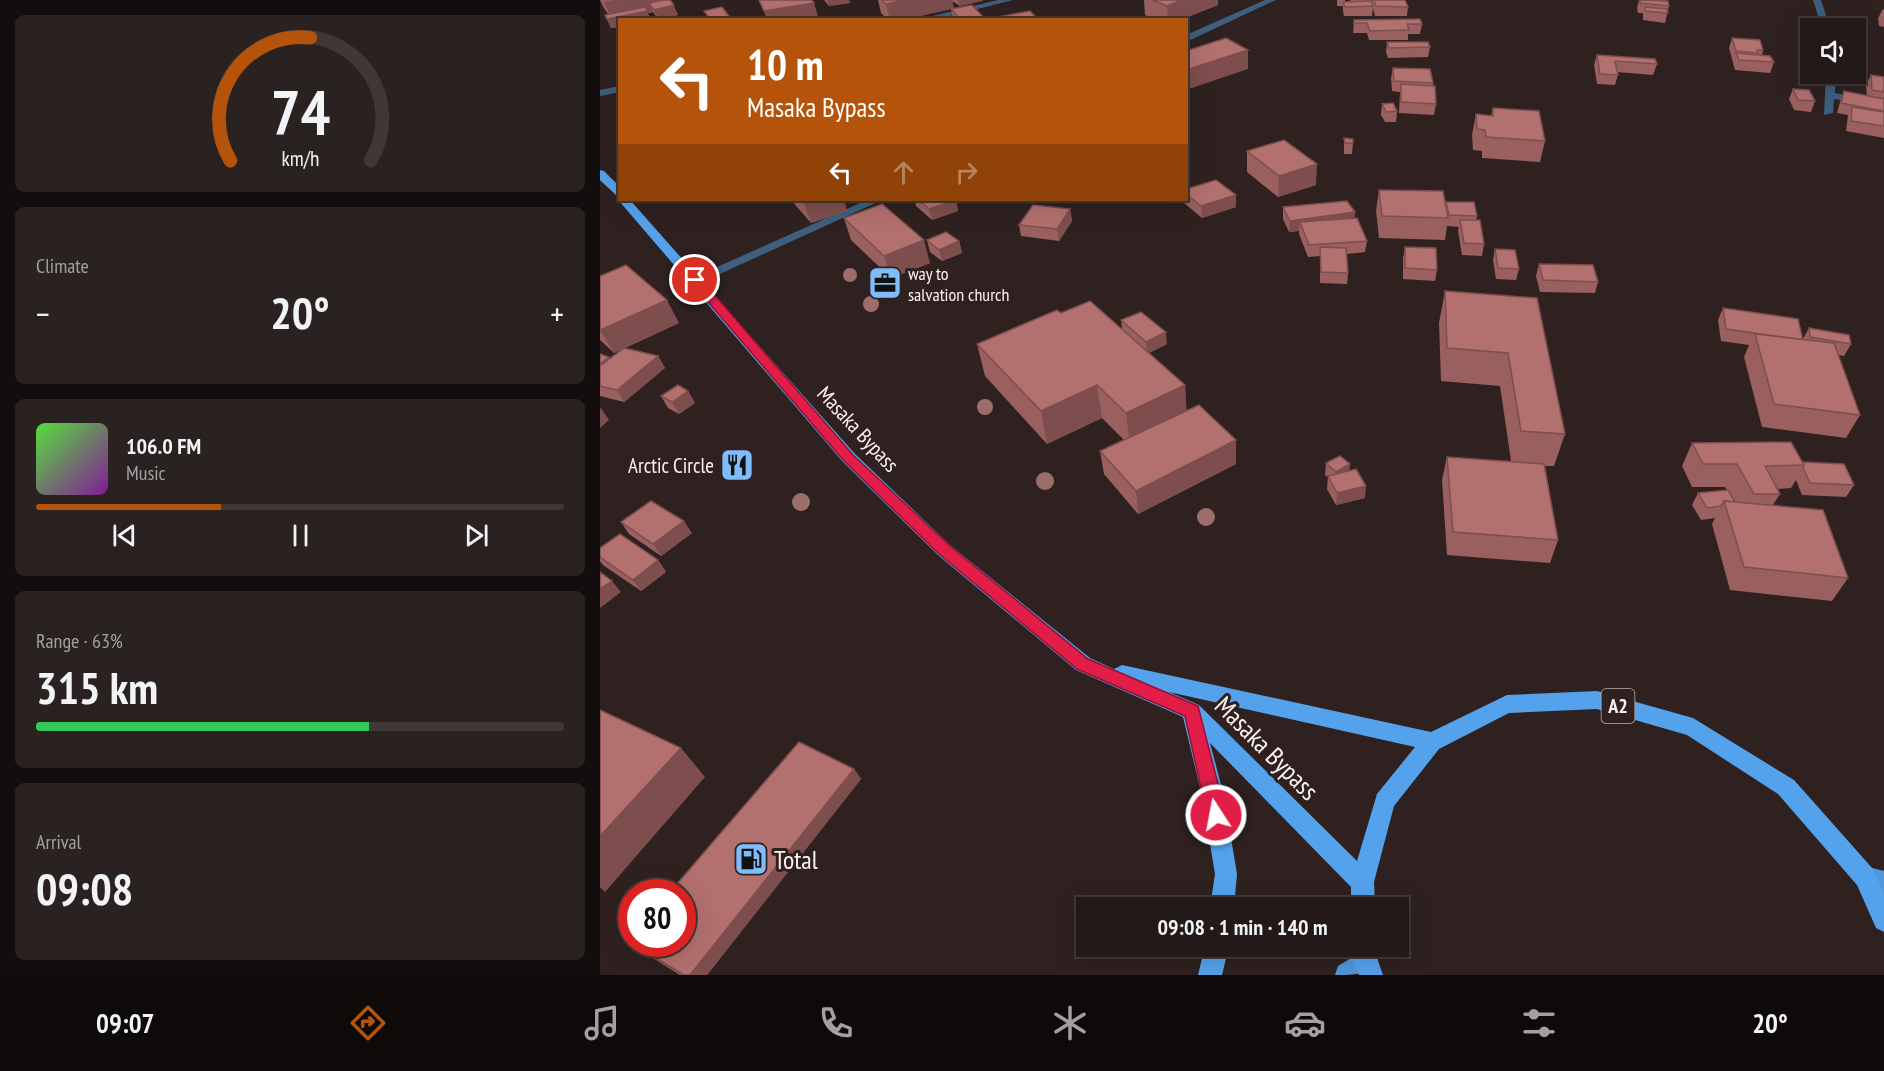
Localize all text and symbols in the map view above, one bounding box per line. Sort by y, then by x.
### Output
map controls [1800,18,1866,84]
button: sound [1800,18,1866,84]
text: 10 m [747,37,824,92]
icon: left [648,42,726,120]
text: 74 [270,71,330,152]
text: Masaka Bypass [747,90,886,124]
text: km/h [281,144,319,172]
icon: left [824,156,857,189]
icon: ahead [887,156,920,189]
icon: right [950,156,983,189]
text: Climate [36,253,89,279]
pin [669,254,720,305]
place label: way to salvation church [908,262,1009,306]
icon: arrive [678,263,711,296]
office icon: way to salvation church [867,265,903,301]
text: 20° [270,283,330,341]
text: − [36,292,50,335]
text: + [550,292,564,335]
street label: Masaka Bypass [811,380,905,478]
text: 106.0 FM [126,432,201,460]
restaurant icon: Arctic Circle [719,447,755,483]
place label: Arctic Circle [628,452,714,479]
text: Music [126,460,166,486]
icon: previous [108,519,141,552]
icon: pause [284,519,317,552]
icon: next [460,519,493,552]
text: Range · 63% [36,628,123,654]
text: 315 km [36,658,158,716]
street label: Masaka Bypass [1208,689,1326,807]
road number: A2 [1602,689,1634,723]
position arrow [1184,783,1248,847]
text: Arrival [36,829,81,855]
fuel station icon: Total [733,841,769,877]
place label: Total [774,843,818,876]
text: 09:08 [36,859,133,917]
speed limit sign: 80 [618,879,696,957]
text: 09:08 · 1 min · 140 m [1157,913,1328,941]
icon: directions [347,1002,389,1044]
icon: music [581,1002,623,1044]
icon: phone [815,1002,857,1044]
icon: climate [1049,1002,1091,1044]
icon: car [1284,1002,1326,1044]
icon: filters [1518,1002,1560,1044]
text: 09:07 [96,1006,155,1040]
text: 20° [1752,1006,1788,1040]

